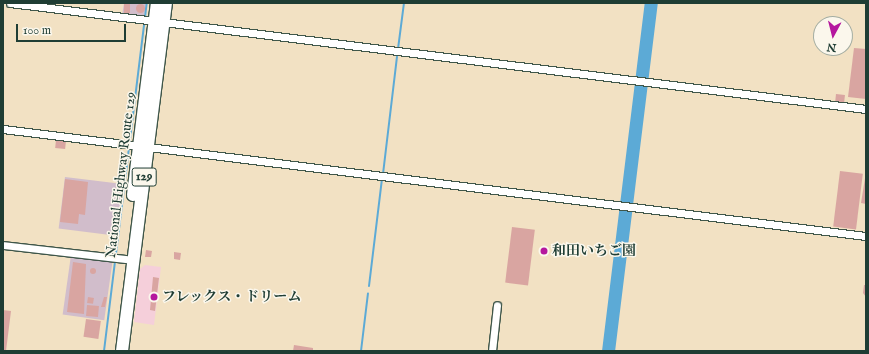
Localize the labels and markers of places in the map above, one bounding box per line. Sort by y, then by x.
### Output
place label: 和田いちご園 [552,243,636,259]
marker: 和田いちご園 [539,246,549,256]
place label: フレックス・ドリーム [162,289,302,305]
marker: フレックス・ドリーム [149,292,159,302]

